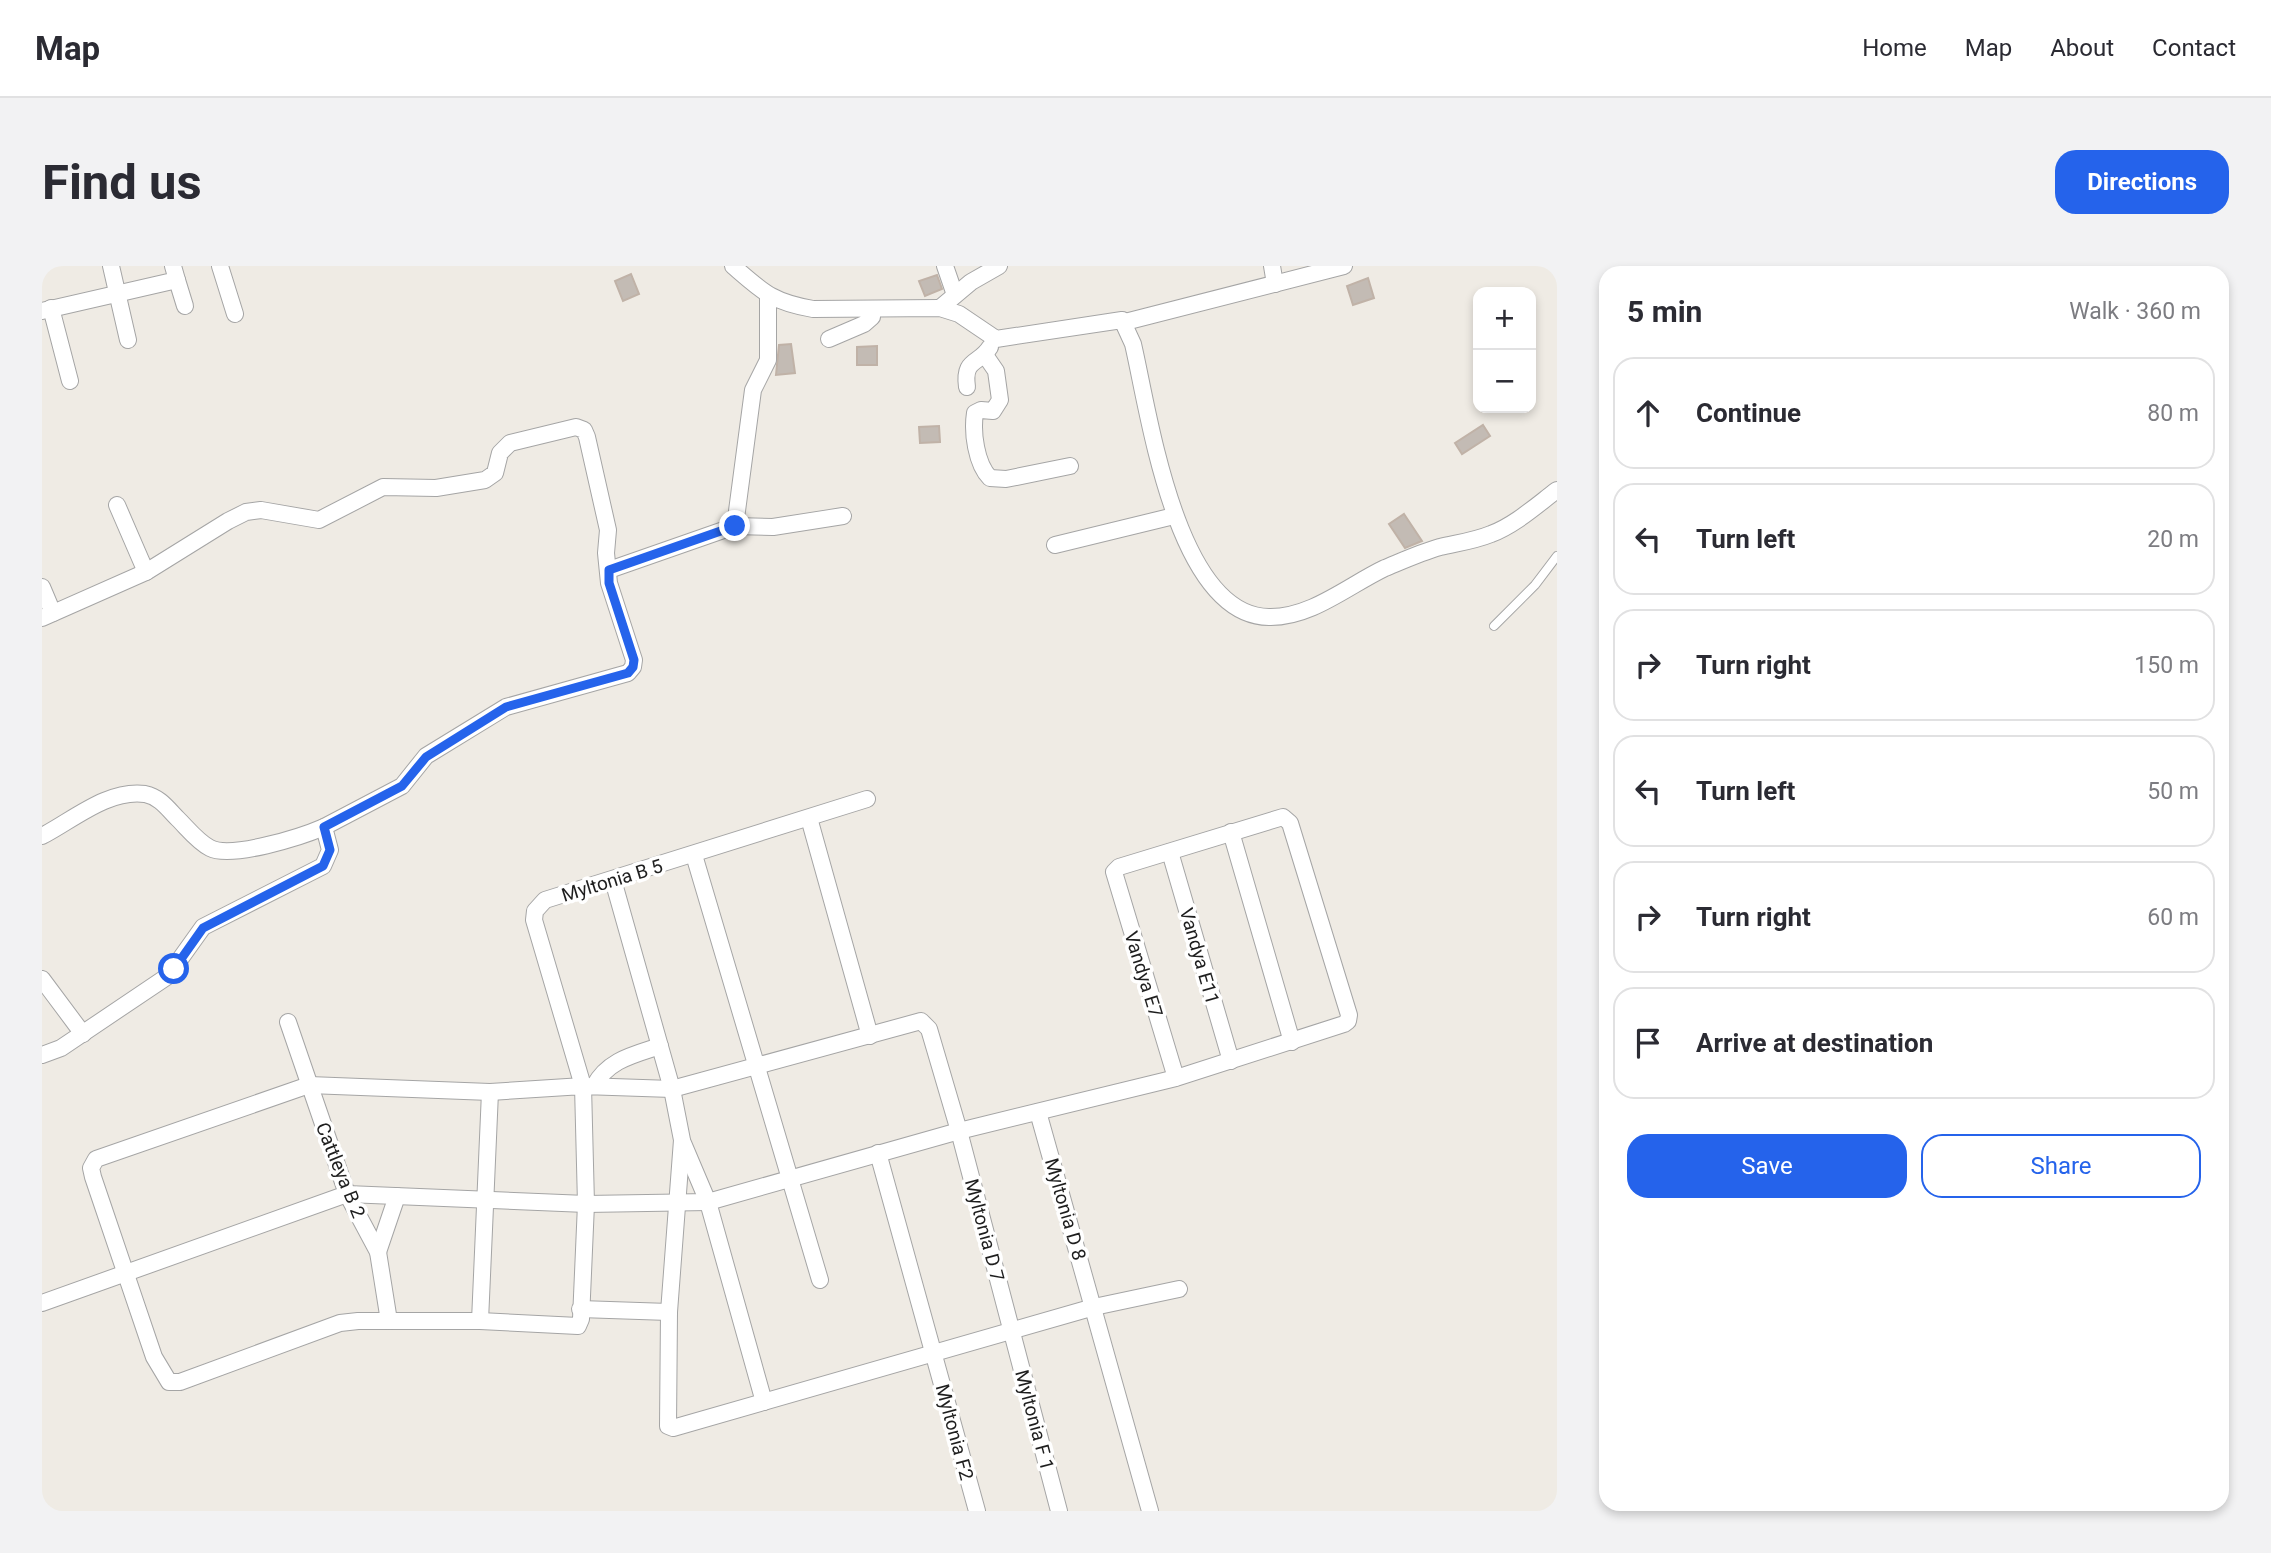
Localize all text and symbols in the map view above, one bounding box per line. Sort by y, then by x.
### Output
text: Map [35,29,100,68]
text: Home [1862,34,1927,62]
text: Map [1965,34,2012,62]
text: About [2050,34,2114,62]
text: Contact [2152,34,2236,62]
button: Directions [2055,150,2229,214]
text: Find us [42,154,202,211]
map controls [1473,287,1536,413]
button: + [1473,287,1536,350]
text: 5 min [1627,294,1702,329]
text: Walk · 360 m [2069,298,2201,325]
button: − [1473,350,1536,413]
icon: ahead [1629,394,1667,432]
text: Continue [1696,398,1801,428]
text: 80 m [2147,400,2199,427]
route end [719,510,750,541]
icon: left [1629,520,1667,558]
text: Turn left [1696,524,1795,554]
text: 20 m [2147,526,2199,553]
icon: right [1629,646,1667,684]
text: Turn right [1696,650,1811,680]
text: 150 m [2134,652,2199,679]
icon: left [1629,772,1667,810]
text: Turn left [1696,776,1795,806]
text: 50 m [2147,778,2199,805]
street label: Myltonia B 5 [559,854,665,907]
icon: right [1629,898,1667,936]
text: Turn right [1696,902,1811,932]
text: 60 m [2147,904,2199,931]
street label: Vandya E11 [1175,905,1224,1007]
street label: Vandya E7 [1120,928,1167,1020]
route start [158,953,189,984]
icon: arrive [1629,1024,1667,1062]
text: Arrive at destination [1696,1028,1933,1058]
street label: Cattleya B 2 [311,1119,370,1221]
button: Save [1627,1134,1907,1198]
button: Share [1921,1134,2201,1198]
street label: Myltonia D 8 [1040,1155,1091,1263]
street label: Myltonia D 7 [960,1176,1009,1284]
street label: Myltonia F 1 [1010,1367,1059,1473]
street label: Myltonia F2 [931,1382,978,1483]

